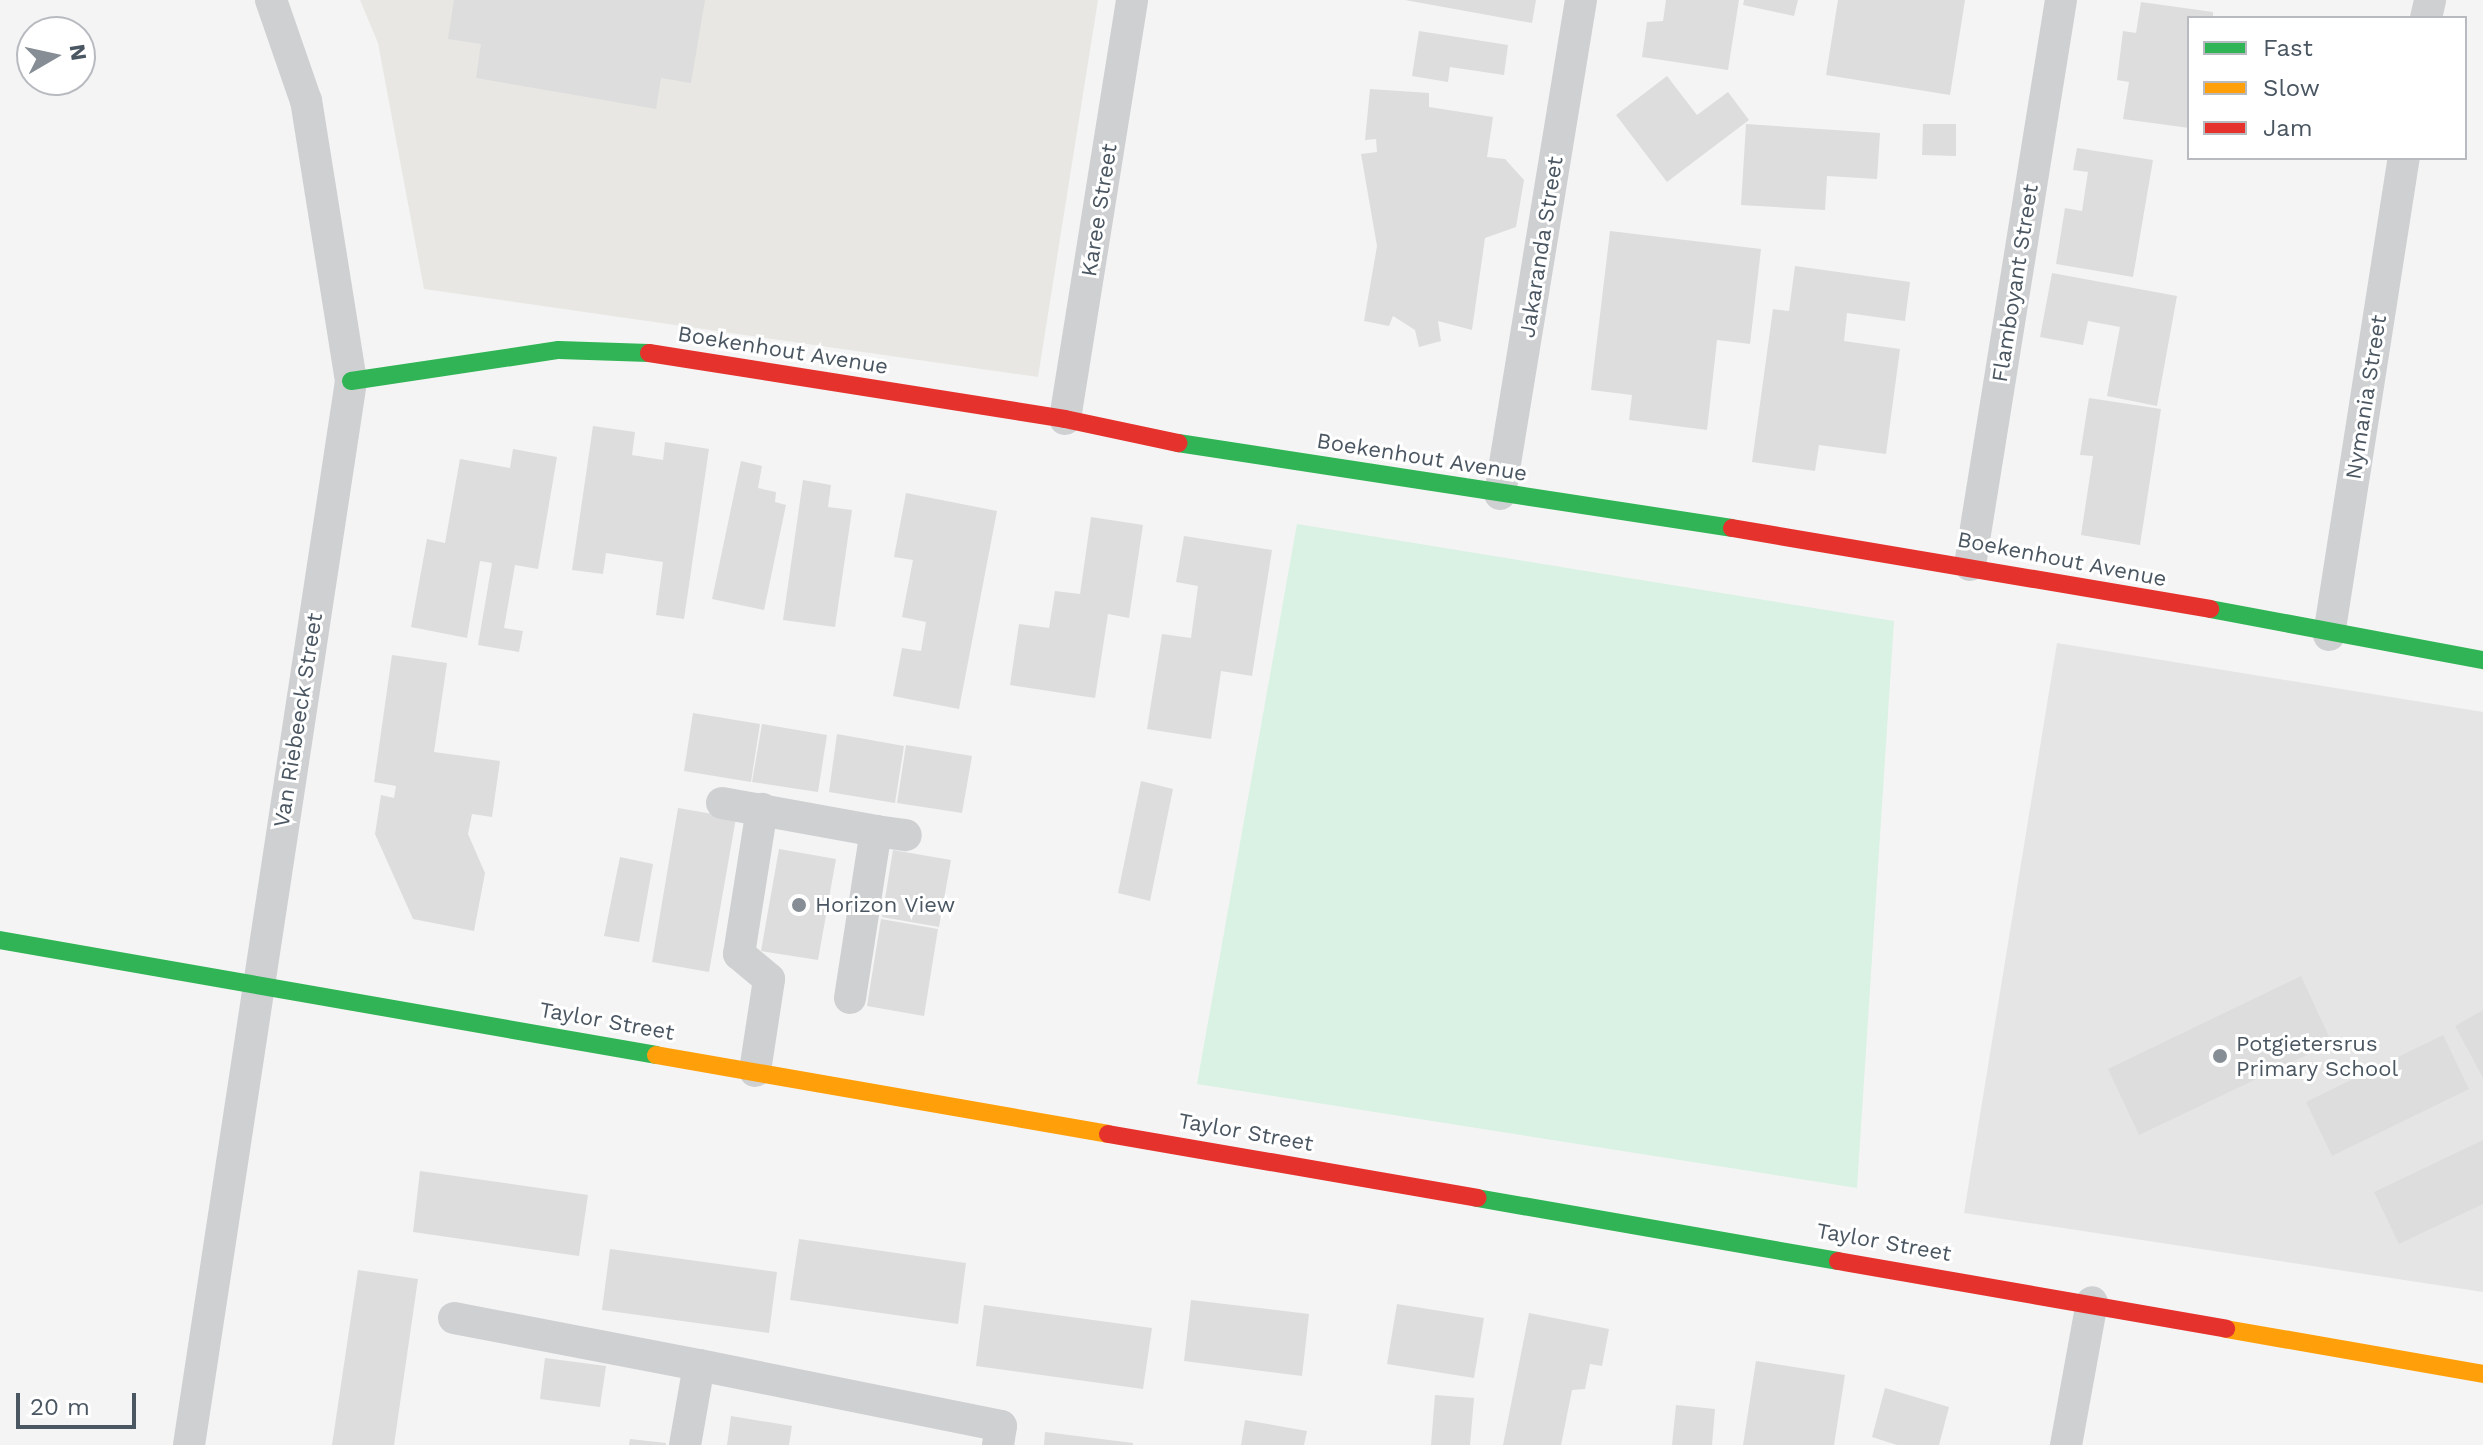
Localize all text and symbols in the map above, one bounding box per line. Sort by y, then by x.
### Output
north arrow [16,16,96,96]
legend [2187,16,2467,160]
text: Fast [2263,34,2313,62]
text: N [65,42,92,62]
text: Slow [2263,74,2320,102]
text: Jam [2263,114,2313,142]
street label: Karee Street [1075,142,1123,278]
street label: Jakaranda Street [1514,154,1568,340]
street label: Flamboyant Street [1986,182,2044,384]
street label: Nymania Street [2340,313,2392,481]
street label: Boekenhout Avenue [675,320,891,380]
street label: Boekenhout Avenue [1314,427,1530,487]
street label: Boekenhout Avenue [1955,526,2169,592]
street label: Van Riebeeck Street [268,611,328,829]
place label: Horizon View [815,892,956,918]
marker: Horizon View [790,896,808,914]
street label: Taylor Street [537,996,677,1046]
place label: Potgietersrus Primary School [2236,1030,2399,1082]
marker: Potgietersrus Primary School [2211,1047,2229,1065]
street label: Taylor Street [1176,1107,1316,1157]
street label: Taylor Street [1814,1217,1954,1267]
scale bar [20,1377,140,1427]
text: 20 m [30,1393,90,1421]

